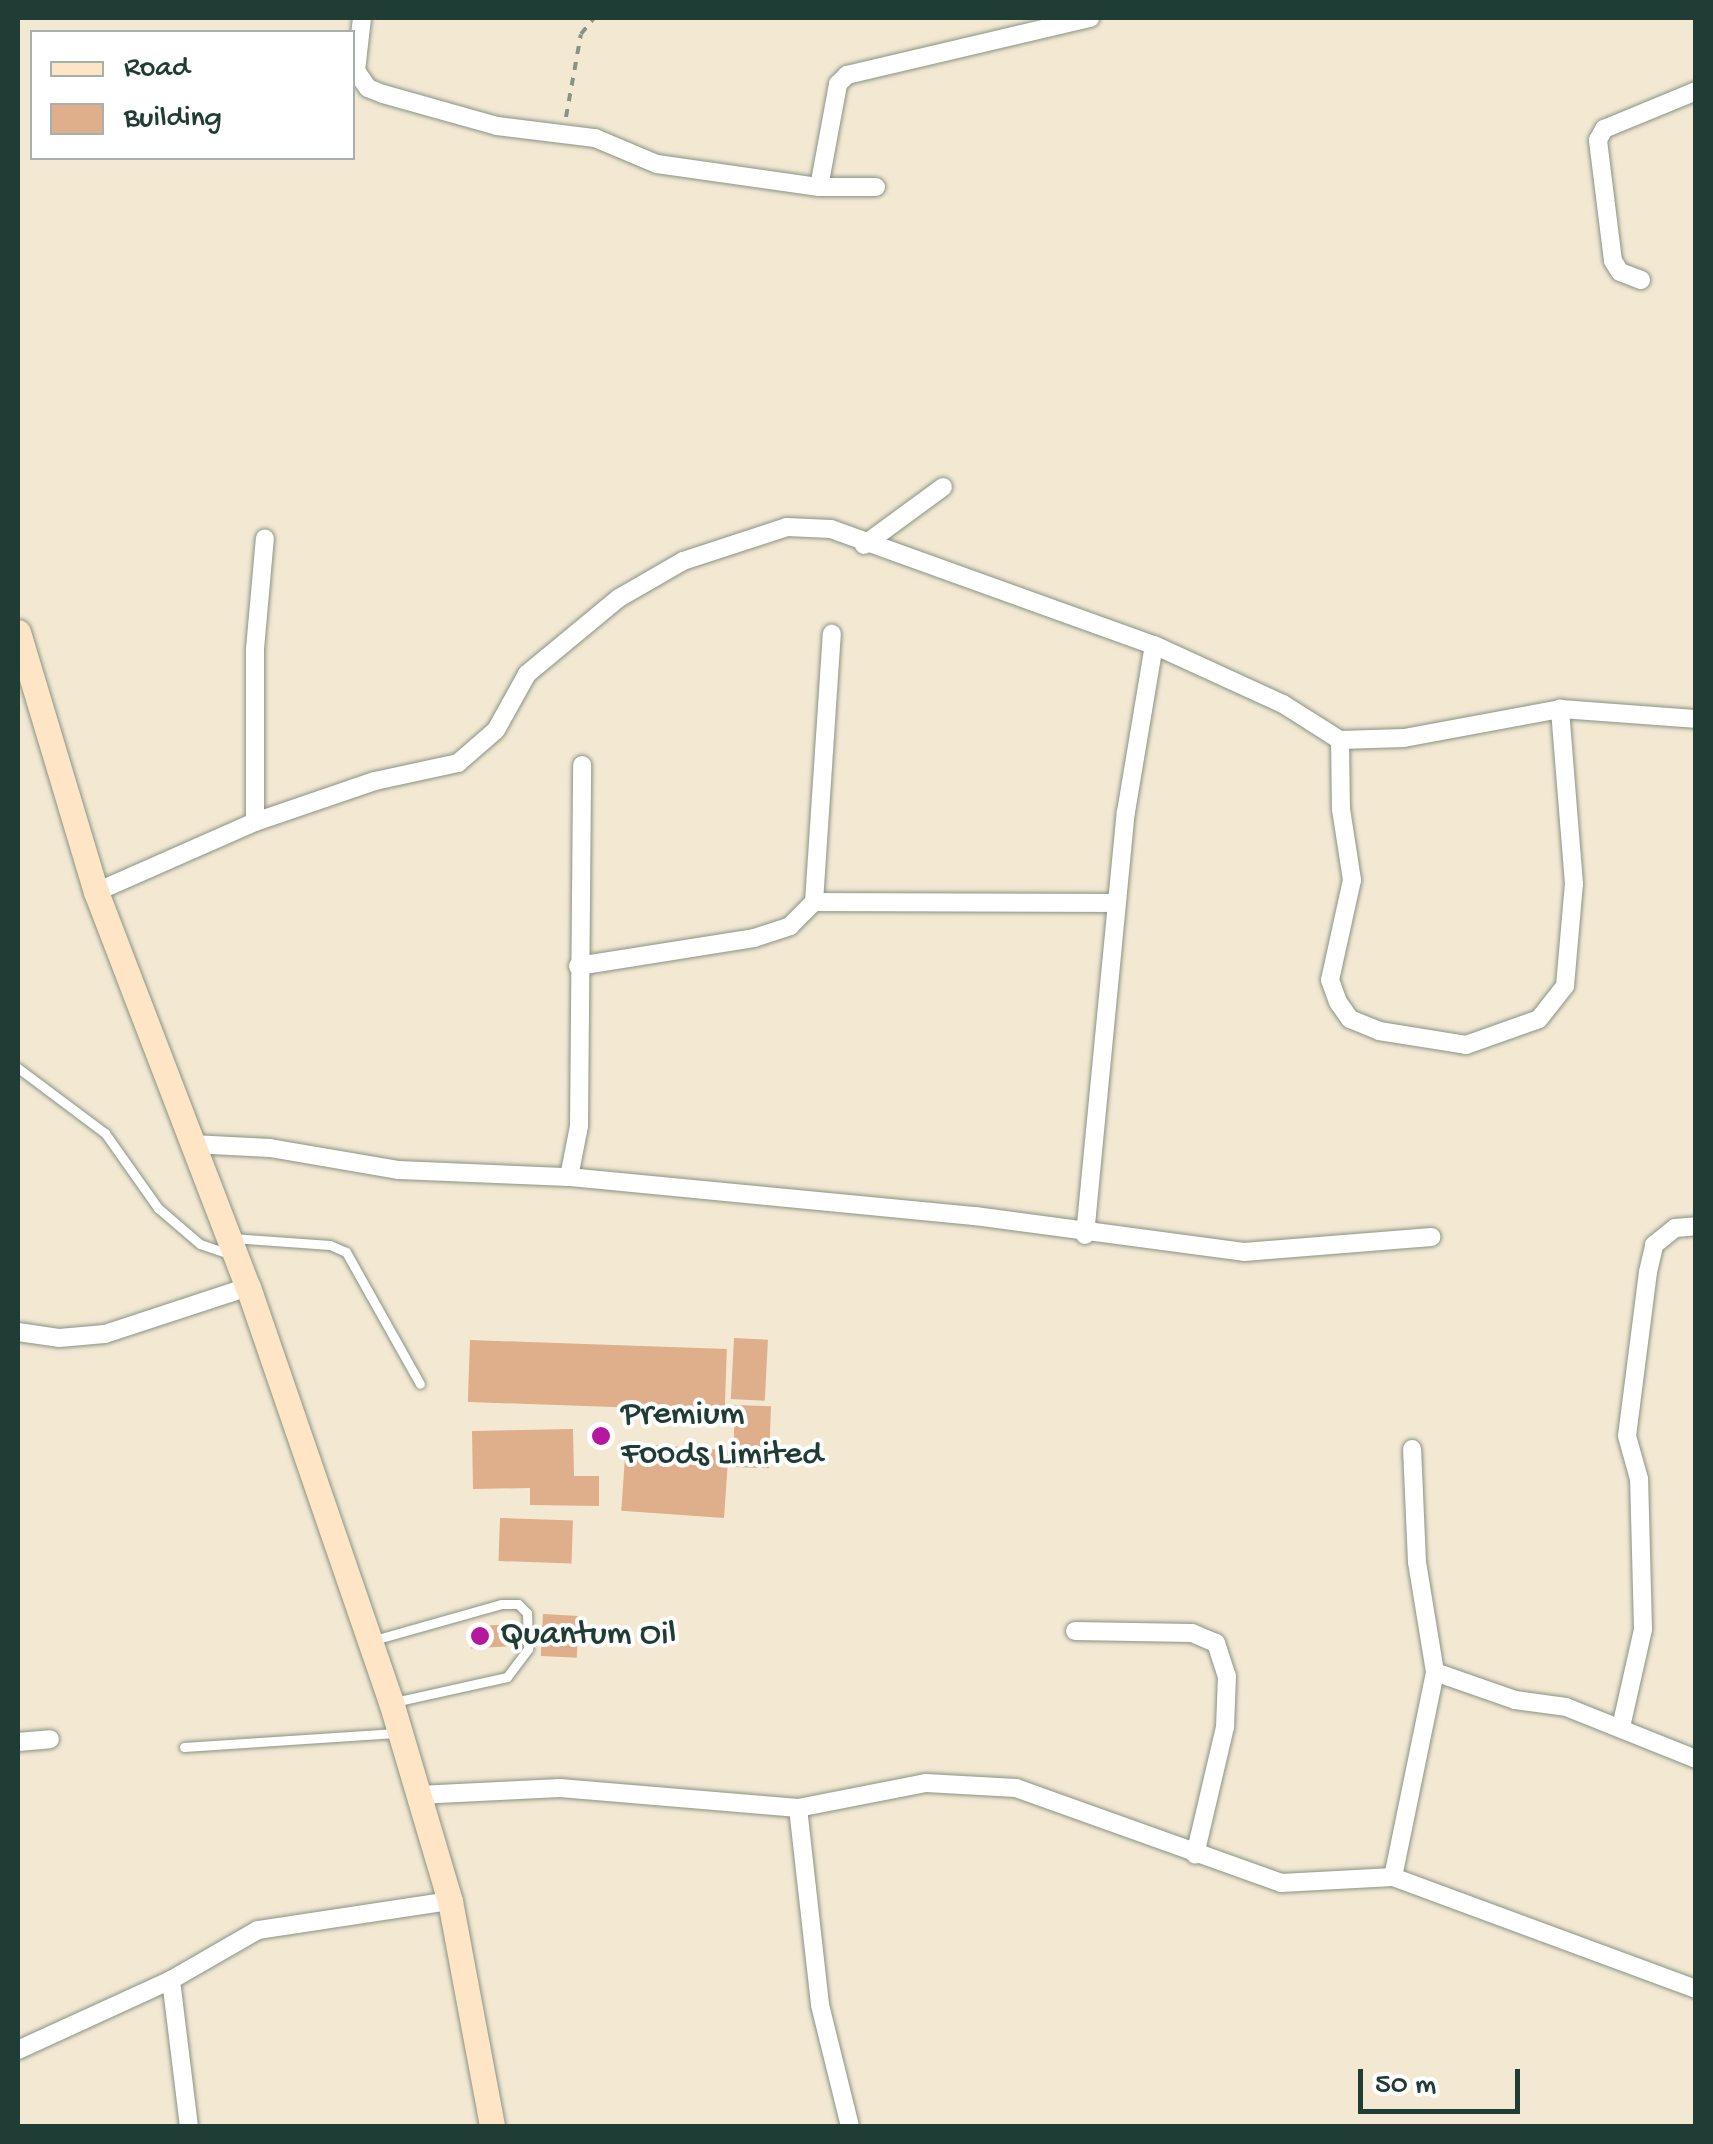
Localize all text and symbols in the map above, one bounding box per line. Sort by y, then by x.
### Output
legend [30,30,355,160]
text: Road [124,52,190,87]
text: Building [124,102,222,137]
place label: Premium Foods Limited [621,1395,823,1477]
marker: Premium Foods Limited [590,1425,612,1447]
place label: Quantum Oil [500,1615,676,1657]
marker: Quantum Oil [469,1625,491,1647]
scale bar [1363,2049,1526,2111]
text: 50 m [1375,2069,1436,2104]

